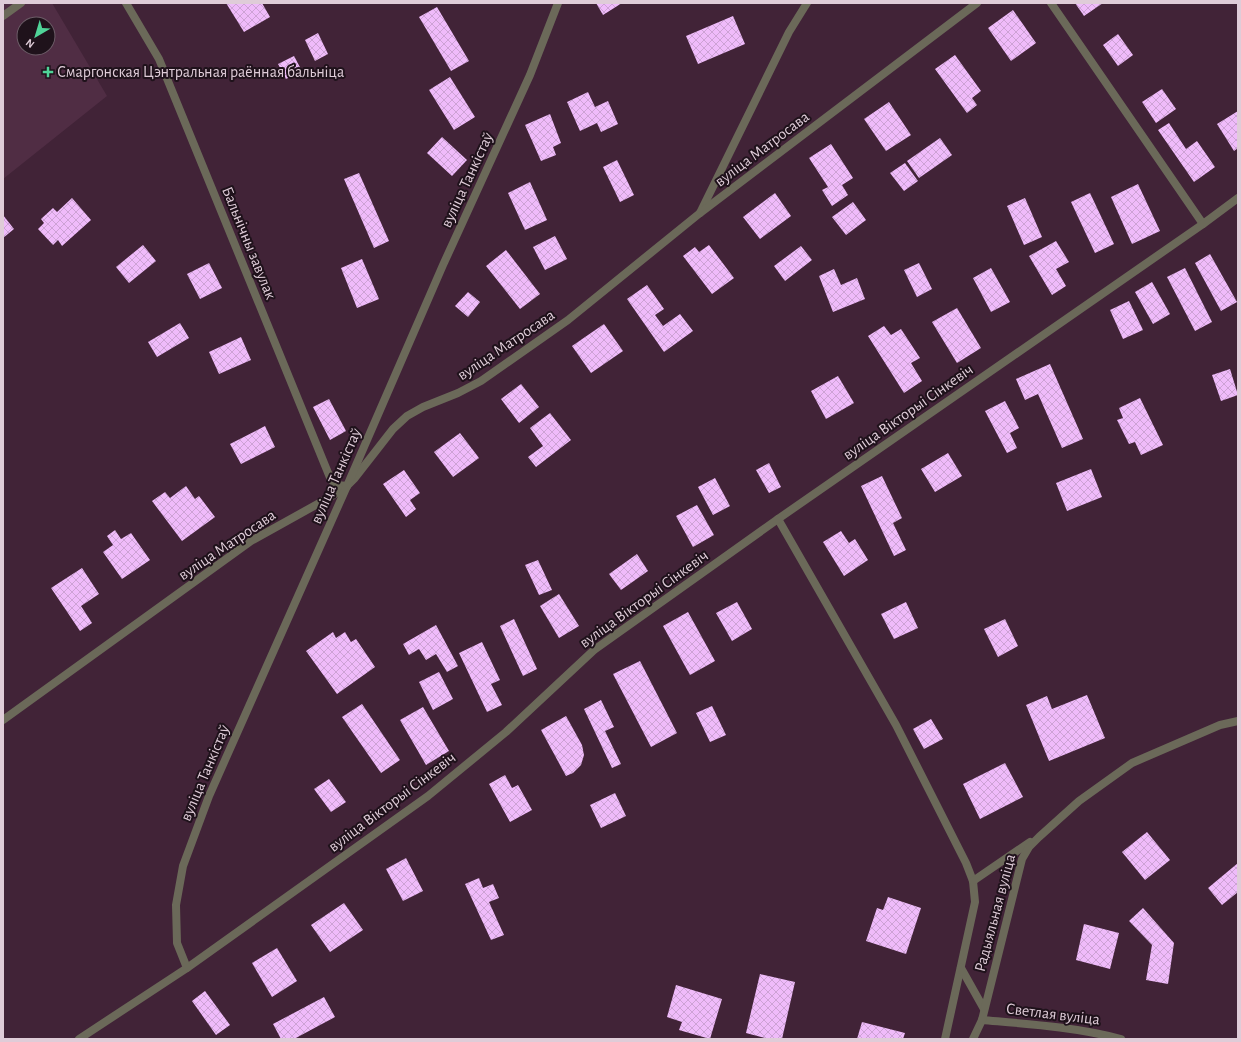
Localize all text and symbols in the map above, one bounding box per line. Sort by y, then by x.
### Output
north arrow [16,16,56,56]
text: N [24,37,37,50]
place label: Смаргонская Цэнтральная раённая бальніца [57,64,344,80]
marker: Смаргонская Цэнтральная раённая бальніца [42,66,54,78]
street label: вуліца Матросава [712,108,813,190]
street label: вуліца Танкістаў [438,130,497,230]
street label: Бальнічны завулак [218,184,279,303]
street label: вуліца Матросава [455,307,558,384]
street label: вуліца Вікторыі Сінкевіч [840,361,977,464]
street label: вуліца Танкістаў [308,426,365,527]
street label: вуліца Матросава [176,507,279,584]
street label: вуліца Вікторыі Сінкевіч [577,547,712,652]
street label: вуліца Танкістаў [178,722,233,824]
street label: вуліца Вікторыі Сінкевіч [325,749,459,856]
street label: Радыяльная вуліца [972,852,1019,974]
street label: Светлая вуліца [1005,1000,1101,1029]

